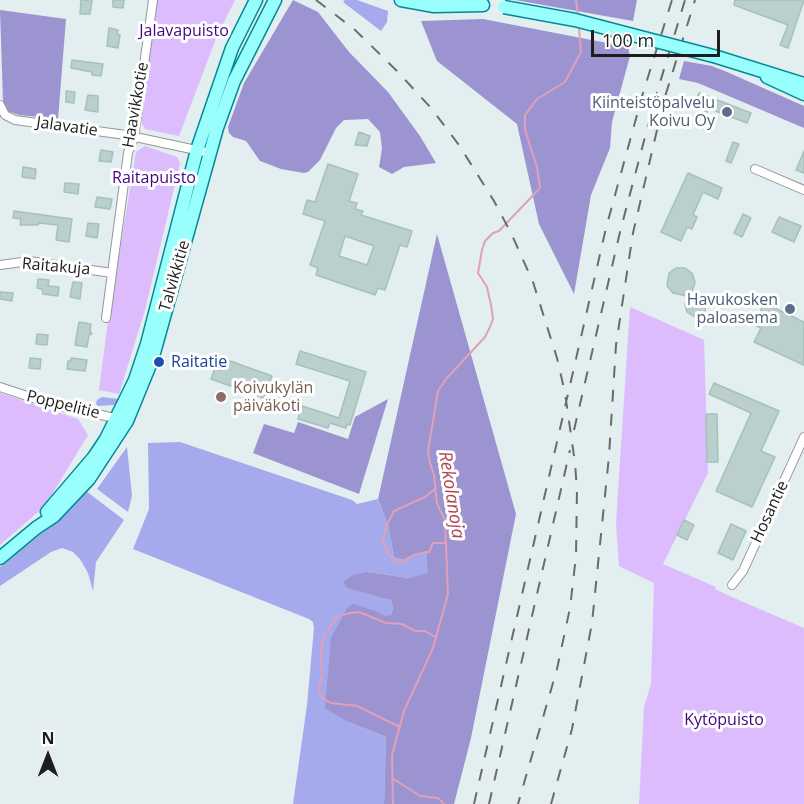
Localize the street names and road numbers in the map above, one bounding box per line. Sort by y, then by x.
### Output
street label: Haavikkotie [119,61,153,149]
street label: Jalavatie [35,113,99,141]
street label: Talvikkitie [156,238,194,314]
street label: Raitakuja [21,254,91,280]
street label: Poppelitie [24,387,102,423]
street label: Hosantie [747,478,793,546]

